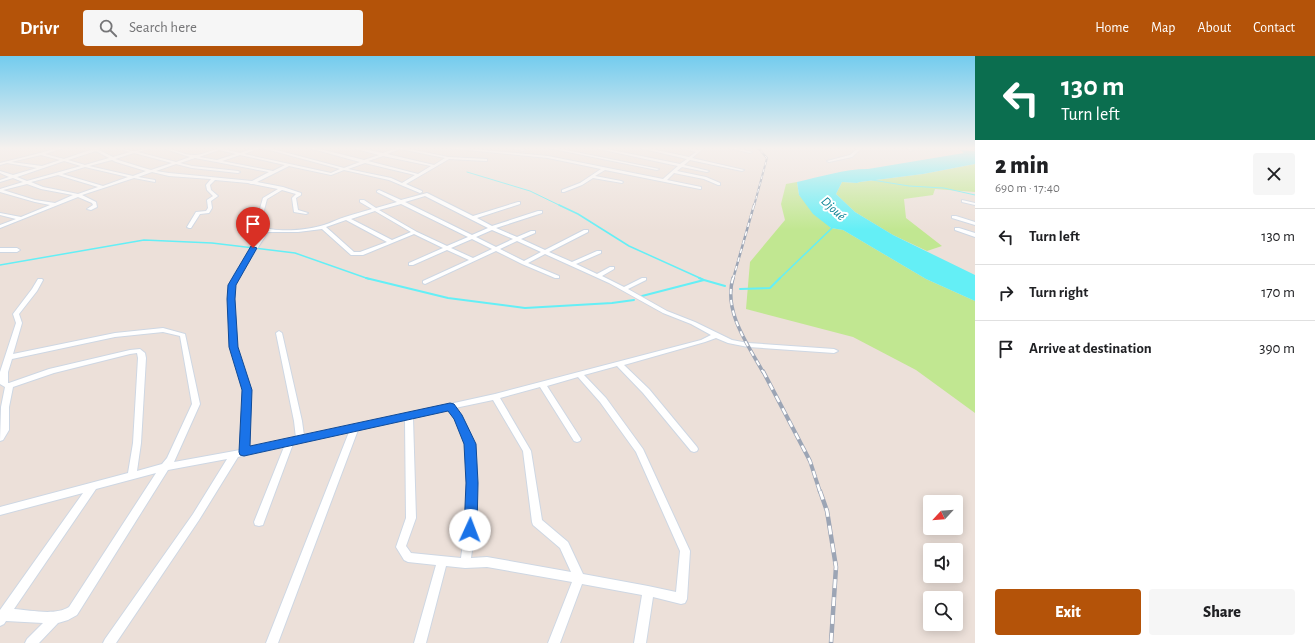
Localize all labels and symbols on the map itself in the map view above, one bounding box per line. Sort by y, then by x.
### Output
water label: Djoué [818,195,848,223]
pin [236,207,270,248]
north arrow [923,495,963,535]
position arrow [449,509,491,551]

